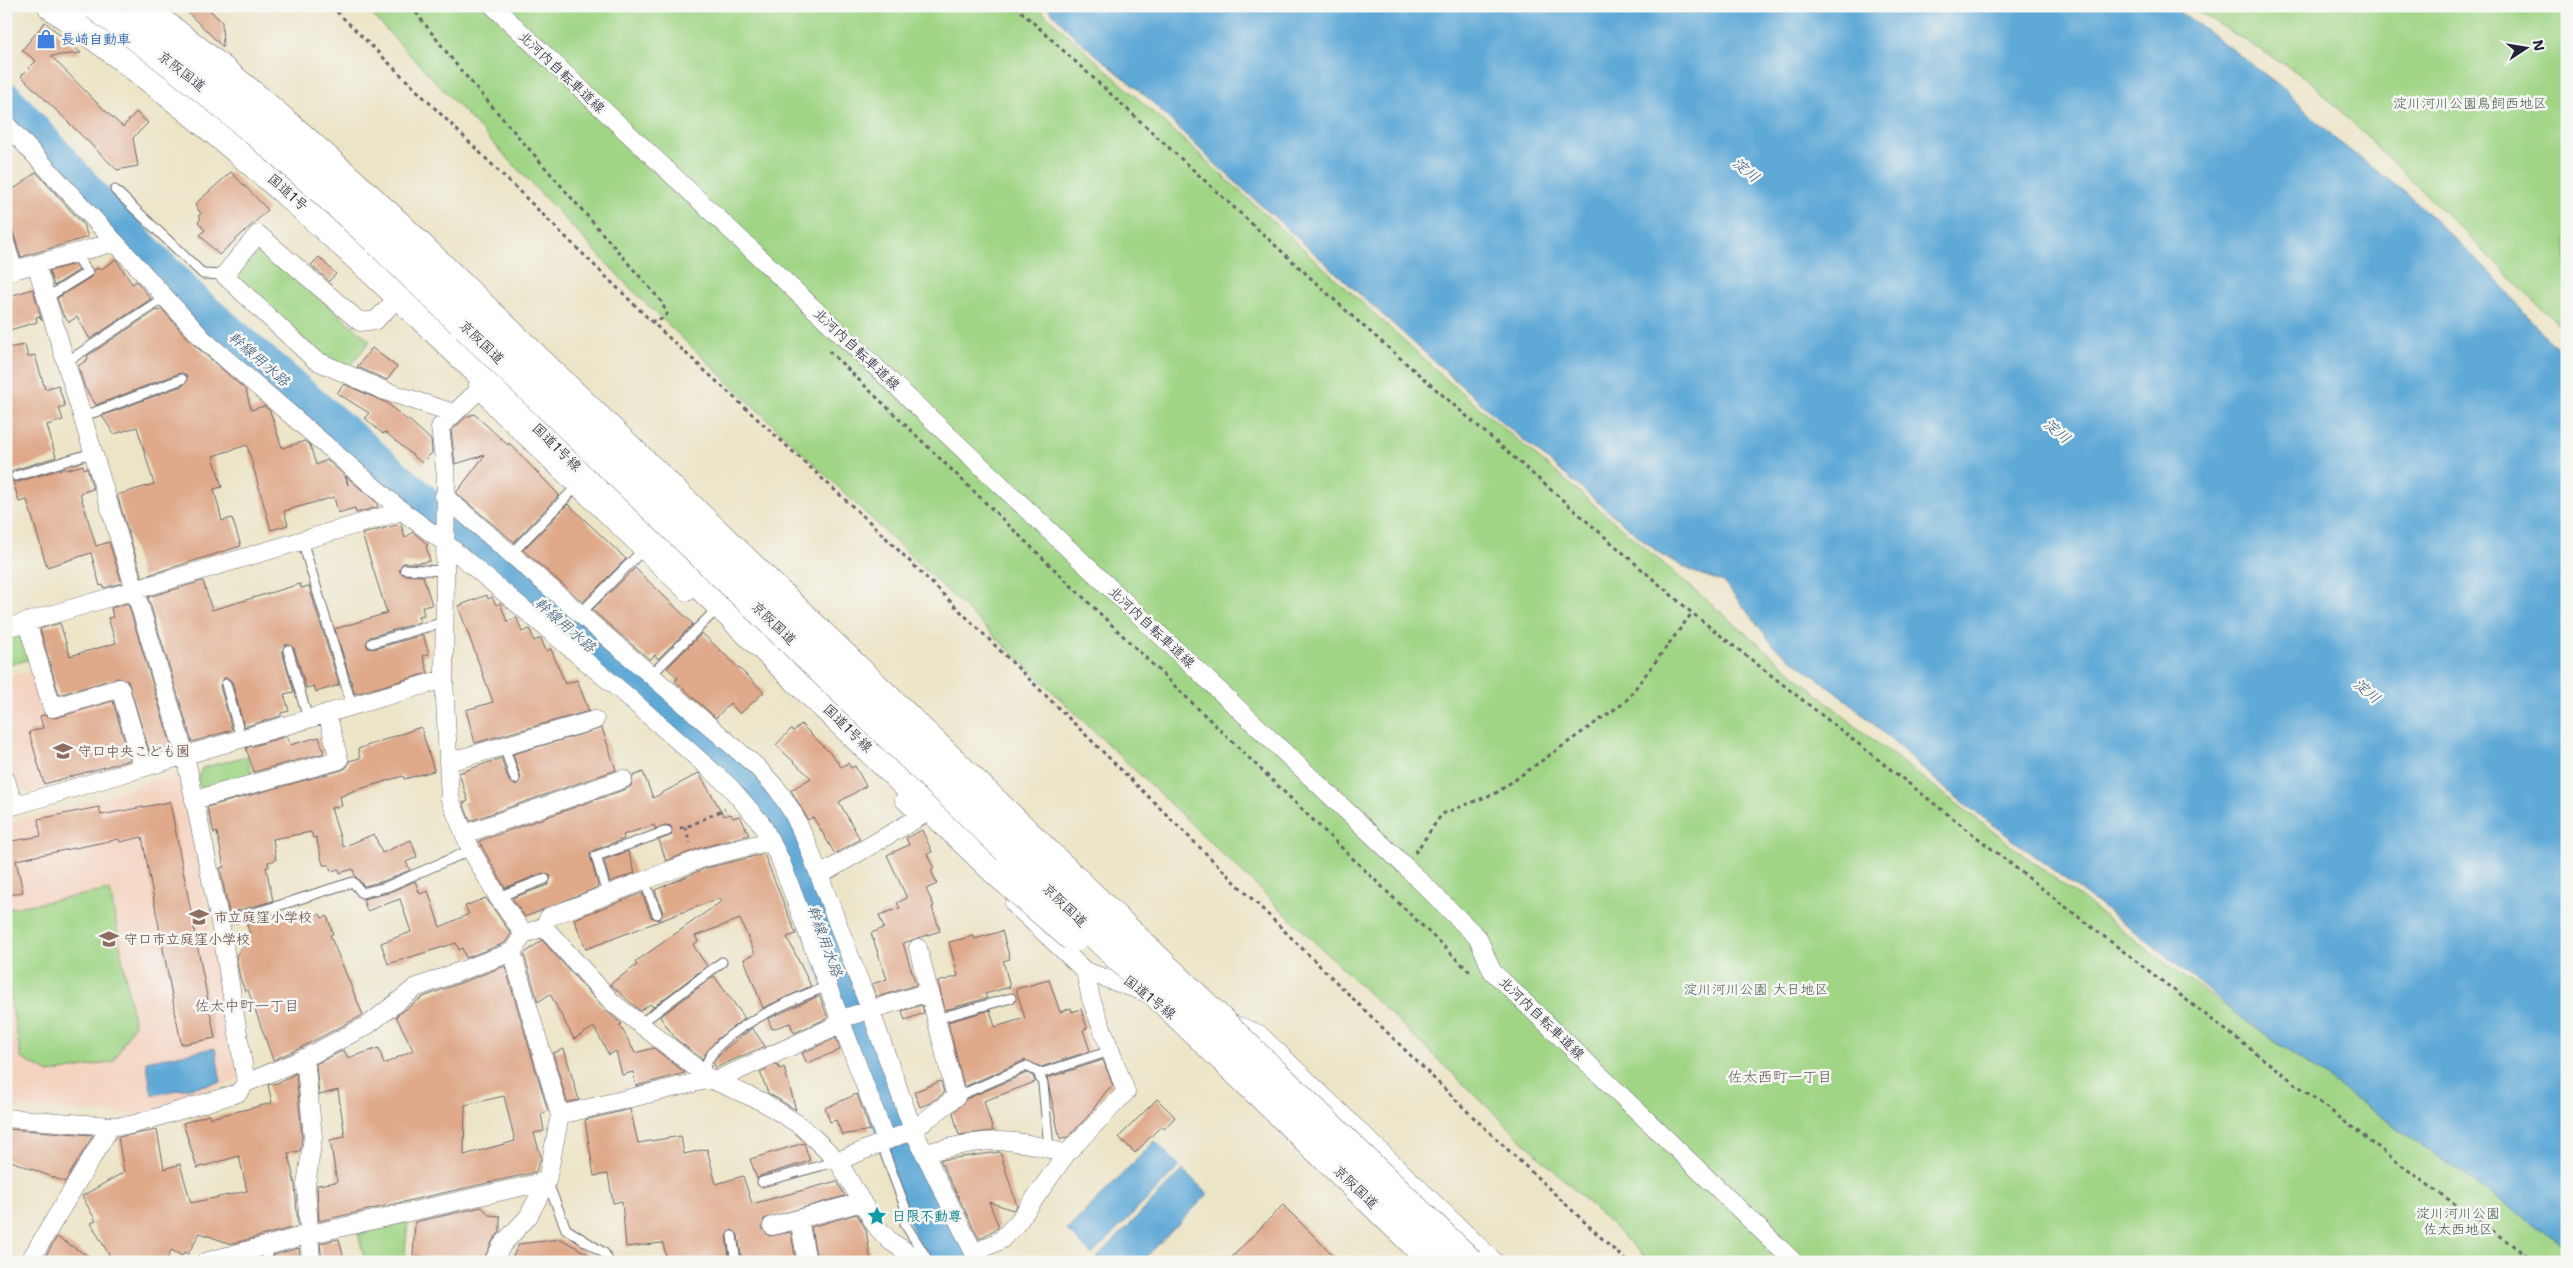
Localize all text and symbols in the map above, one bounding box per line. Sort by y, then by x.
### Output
north arrow [2500,22,2550,72]
street label: 北河内自転車道線 [515,27,609,117]
shop icon: 長崎自動車 [35,28,57,50]
place label: 長崎自動車 [61,30,131,48]
text: N [2529,38,2549,53]
street label: 京阪国道 [154,47,210,95]
park label: 淀川河川公園鳥飼西地区 [2393,94,2547,112]
water label: 淀川 [1728,153,1764,187]
street label: 国道1号 [264,170,312,214]
street label: 北河内自転車道線 [810,304,904,394]
street label: 京阪国道 [456,316,508,368]
water label: 幹線用水路 [224,327,295,392]
water label: 淀川 [2039,414,2075,448]
street label: 国道1号線 [529,419,585,475]
street label: 北河内自転車道線 [1105,582,1199,672]
water label: 幹線用水路 [530,593,601,658]
street label: 京阪国道 [748,597,800,649]
water label: 淀川 [2349,674,2385,708]
street label: 国道1号線 [820,700,876,756]
school or university icon: 守口中央こども園 [52,740,74,762]
place label: 守口中央こども園 [78,742,190,760]
street label: 京阪国道 [1039,879,1091,931]
water label: 幹線用水路 [803,902,848,981]
school or university icon: 市立庭窪小学校 [188,906,210,928]
place label: 市立庭窪小学校 [214,908,312,926]
school or university icon: 守口市立庭窪小学校 [98,928,120,950]
place label: 守口市立庭窪小学校 [124,930,250,948]
street label: 国道1号線 [1120,971,1180,1023]
street label: 北河内自転車道線 [1495,973,1589,1063]
park label: 淀川河川公園 大日地区 [1684,980,1828,998]
district label: 佐太中町一丁目 [194,996,300,1016]
district label: 佐太西町一丁目 [1727,1067,1833,1087]
street label: 京阪国道 [1330,1161,1382,1213]
park label: 淀川河川公園 佐太西地区 [2416,1204,2500,1238]
place icon: 日限不動尊 [866,1205,888,1227]
place label: 日限不動尊 [892,1207,962,1225]

